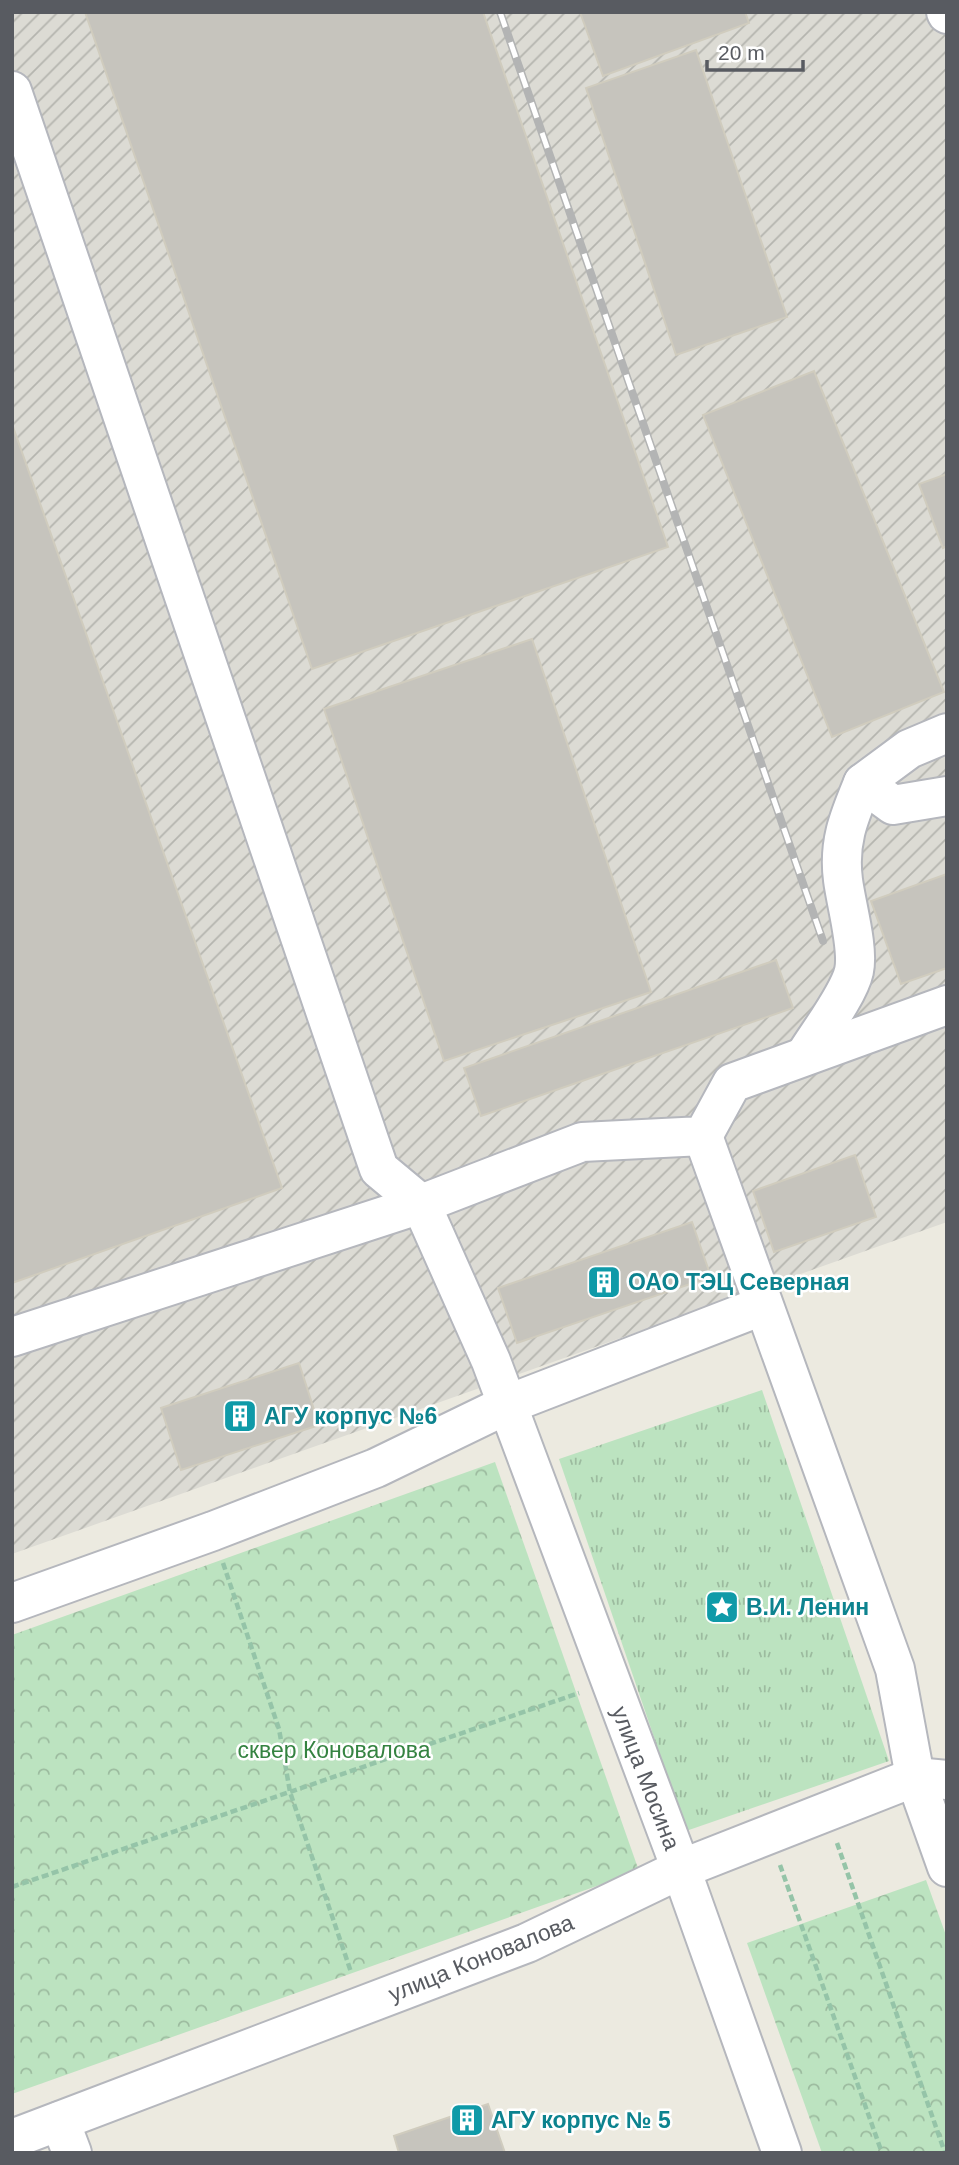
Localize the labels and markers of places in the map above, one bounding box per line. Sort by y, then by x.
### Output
building icon: ОАО ТЭЦ Северная [585,1263,623,1301]
place label: ОАО ТЭЦ Северная [628,1269,850,1295]
building icon: АГУ корпус №6 [221,1397,259,1435]
place label: АГУ корпус №6 [264,1403,437,1429]
place icon: В.И. Ленин [703,1588,741,1626]
place label: В.И. Ленин [746,1594,869,1620]
building icon: АГУ корпус № 5 [448,2101,486,2139]
place label: АГУ корпус № 5 [491,2107,671,2133]

